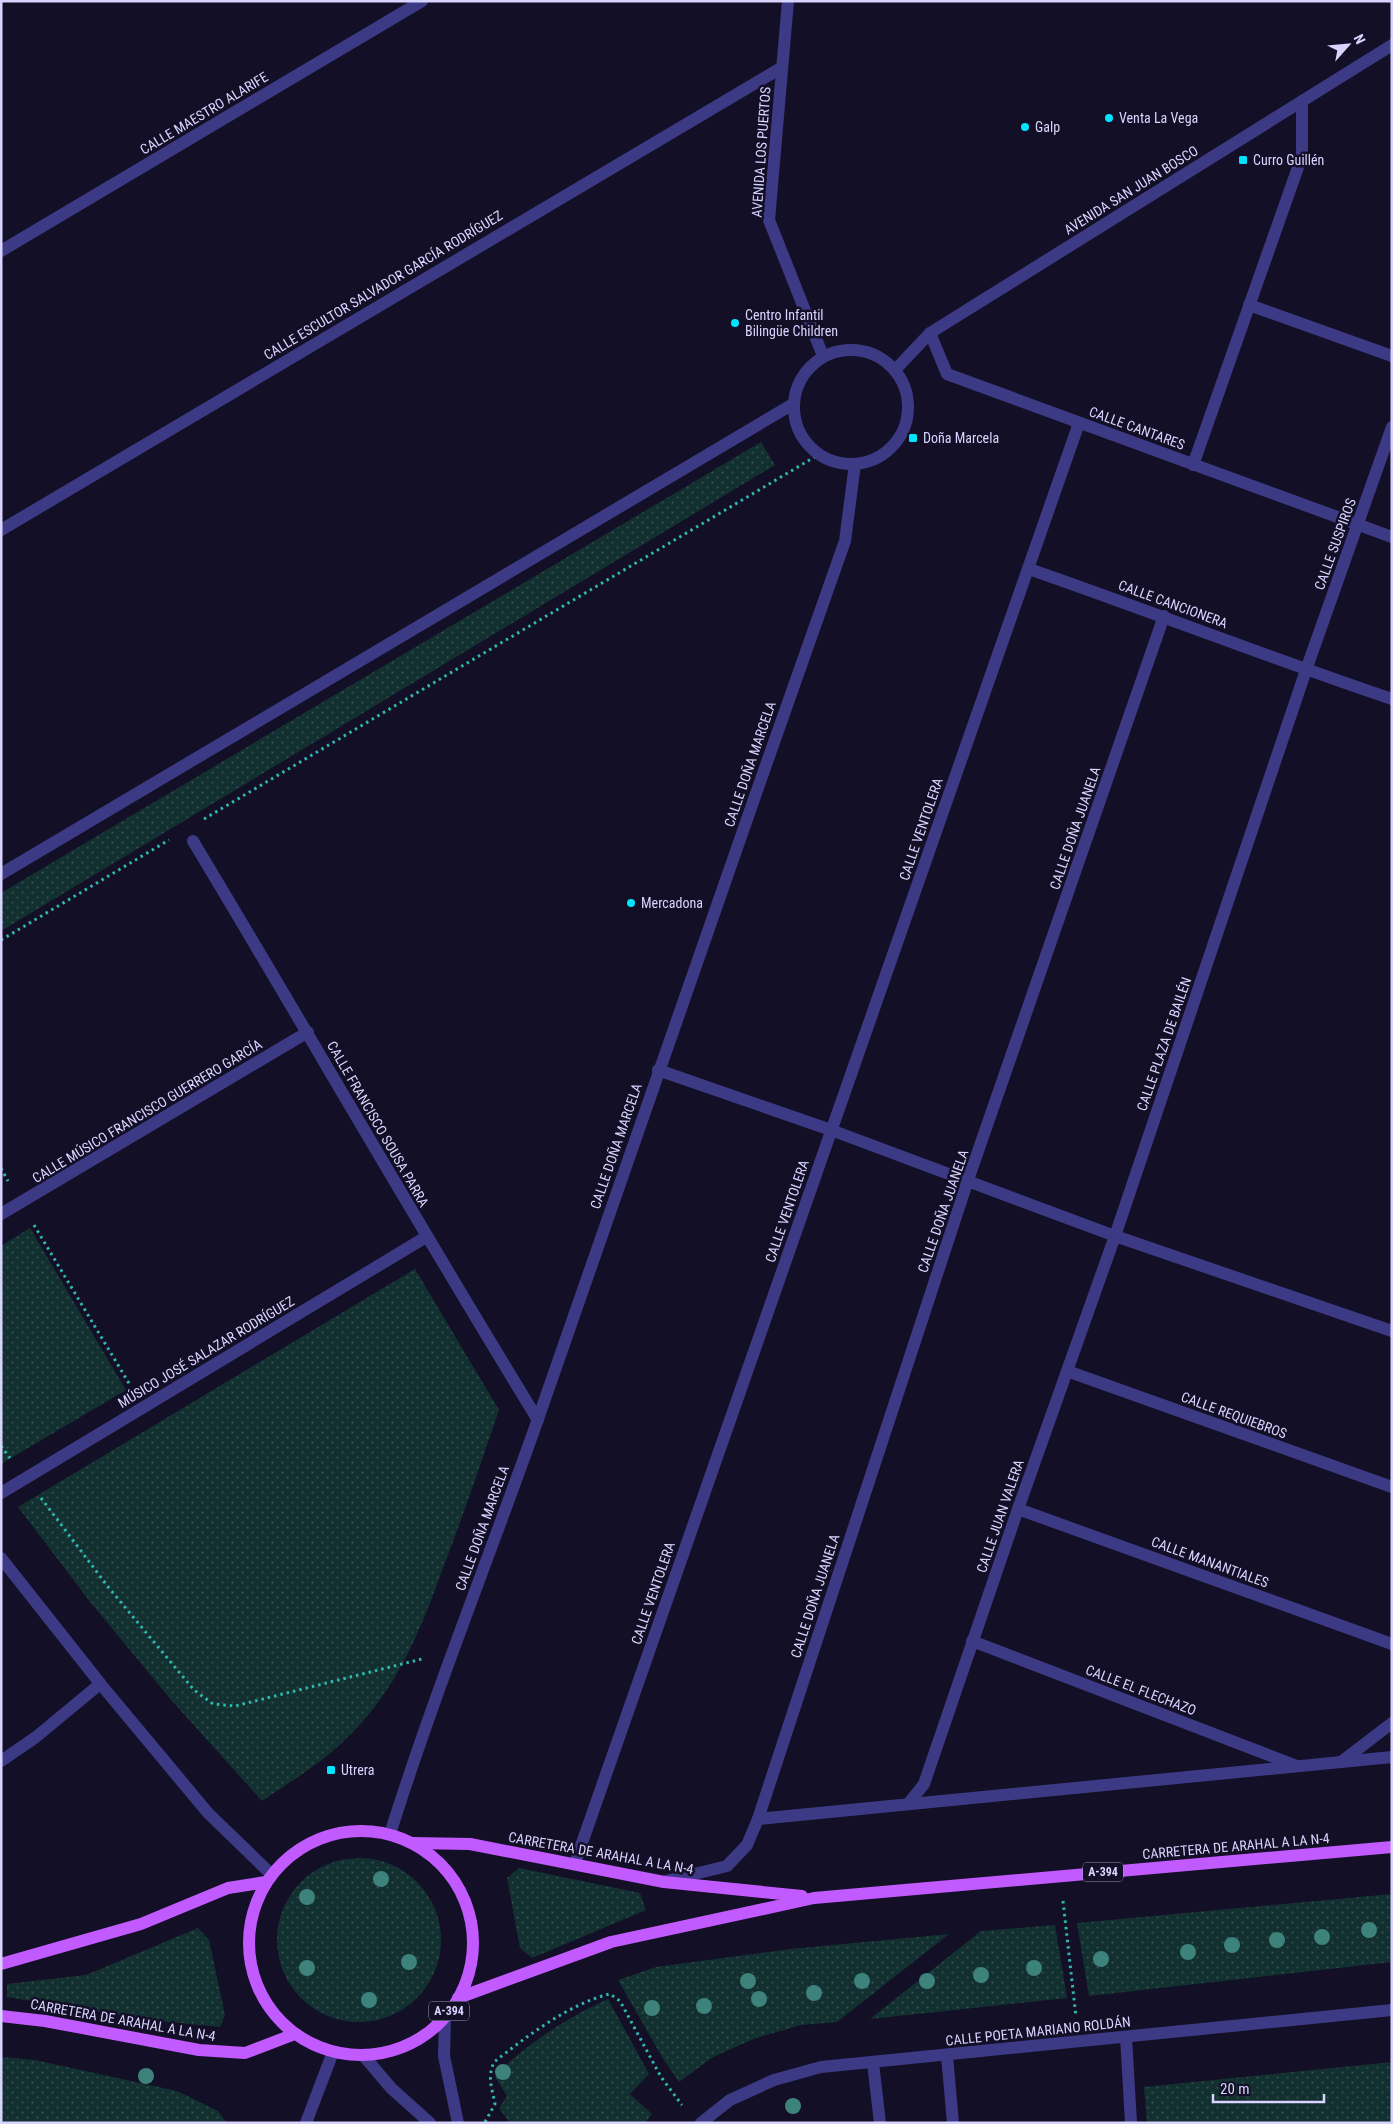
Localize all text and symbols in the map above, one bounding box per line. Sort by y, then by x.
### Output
north arrow [1323,20,1373,70]
text: N [1351,32,1369,47]
street label: CALLE MAESTRO ALARIFE [137,68,271,158]
street label: AVENIDA LOS PUERTOS [748,86,774,218]
place label: Venta La Vega [1119,110,1198,126]
marker: Venta La Vega [1103,112,1115,124]
place label: Galp [1035,119,1060,135]
marker: Galp [1019,121,1031,133]
street label: AVENIDA SAN JUAN BOSCO [1061,142,1201,238]
place label: Curro Guillén [1253,152,1324,168]
marker: Curro Guillén [1237,154,1249,166]
street label: CALLE ESCULTOR SALVADOR GARCÍA RODRÍGUEZ [260,206,505,363]
place label: Centro Infantil Bilingüe Children [745,307,838,339]
marker: Centro Infantil Bilingüe Children [729,317,741,329]
street label: CALLE CANTARES [1087,403,1187,453]
place label: Doña Marcela [923,430,999,446]
marker: Doña Marcela [907,432,919,444]
street label: CALLE SUSPIROS [1311,496,1359,592]
street label: CALLE CANCIONERA [1116,577,1230,631]
street label: CALLE DOÑA MARCELA [720,699,779,829]
street label: CALLE DOÑA JUANELA [1045,764,1104,892]
street label: CALLE VENTOLERA [896,776,946,882]
place label: Mercadona [641,895,703,911]
marker: Mercadona [625,897,637,909]
street label: CALLE PLAZA DE BAILÉN [1133,975,1194,1113]
street label: CALLE MÚSICO FRANCISCO GUERRERO GARCÍA [29,1035,265,1186]
street label: CALLE FRANCISCO SOUSA PARRA [324,1038,432,1210]
street label: CALLE DOÑA MARCELA [586,1081,645,1211]
street label: CALLE DOÑA JUANELA [913,1147,972,1275]
street label: CALLE VENTOLERA [762,1158,812,1264]
street label: MÚSICO JOSÉ SALAZAR RODRÍGUEZ [114,1292,297,1411]
street label: CALLE REQUIEBROS [1179,1388,1289,1442]
street label: CALLE JUAN VALERA [973,1457,1027,1575]
street label: CALLE DOÑA MARCELA [451,1463,512,1593]
street label: CALLE DOÑA JUANELA [787,1532,843,1660]
street label: CALLE MANANTIALES [1149,1533,1271,1591]
street label: CALLE VENTOLERA [628,1540,678,1646]
street label: CALLE EL FLECHAZO [1083,1662,1199,1718]
place label: Utrera [341,1762,374,1778]
marker: Utrera [325,1764,337,1776]
street label: CARRETERA DE ARAHAL A LA N-4 [507,1829,695,1877]
street label: CARRETERA DE ARAHAL A LA N-4 [1142,1830,1330,1862]
road number: A-394 [1083,1862,1123,1881]
street label: CARRETERA DE ARAHAL A LA N-4 [29,1996,217,2044]
road number: A-394 [429,2002,469,2020]
street label: CALLE POETA MARIANO ROLDÁN [945,2012,1131,2049]
scale bar [1213,2072,1324,2104]
text: 20 m [1220,2080,1250,2098]

